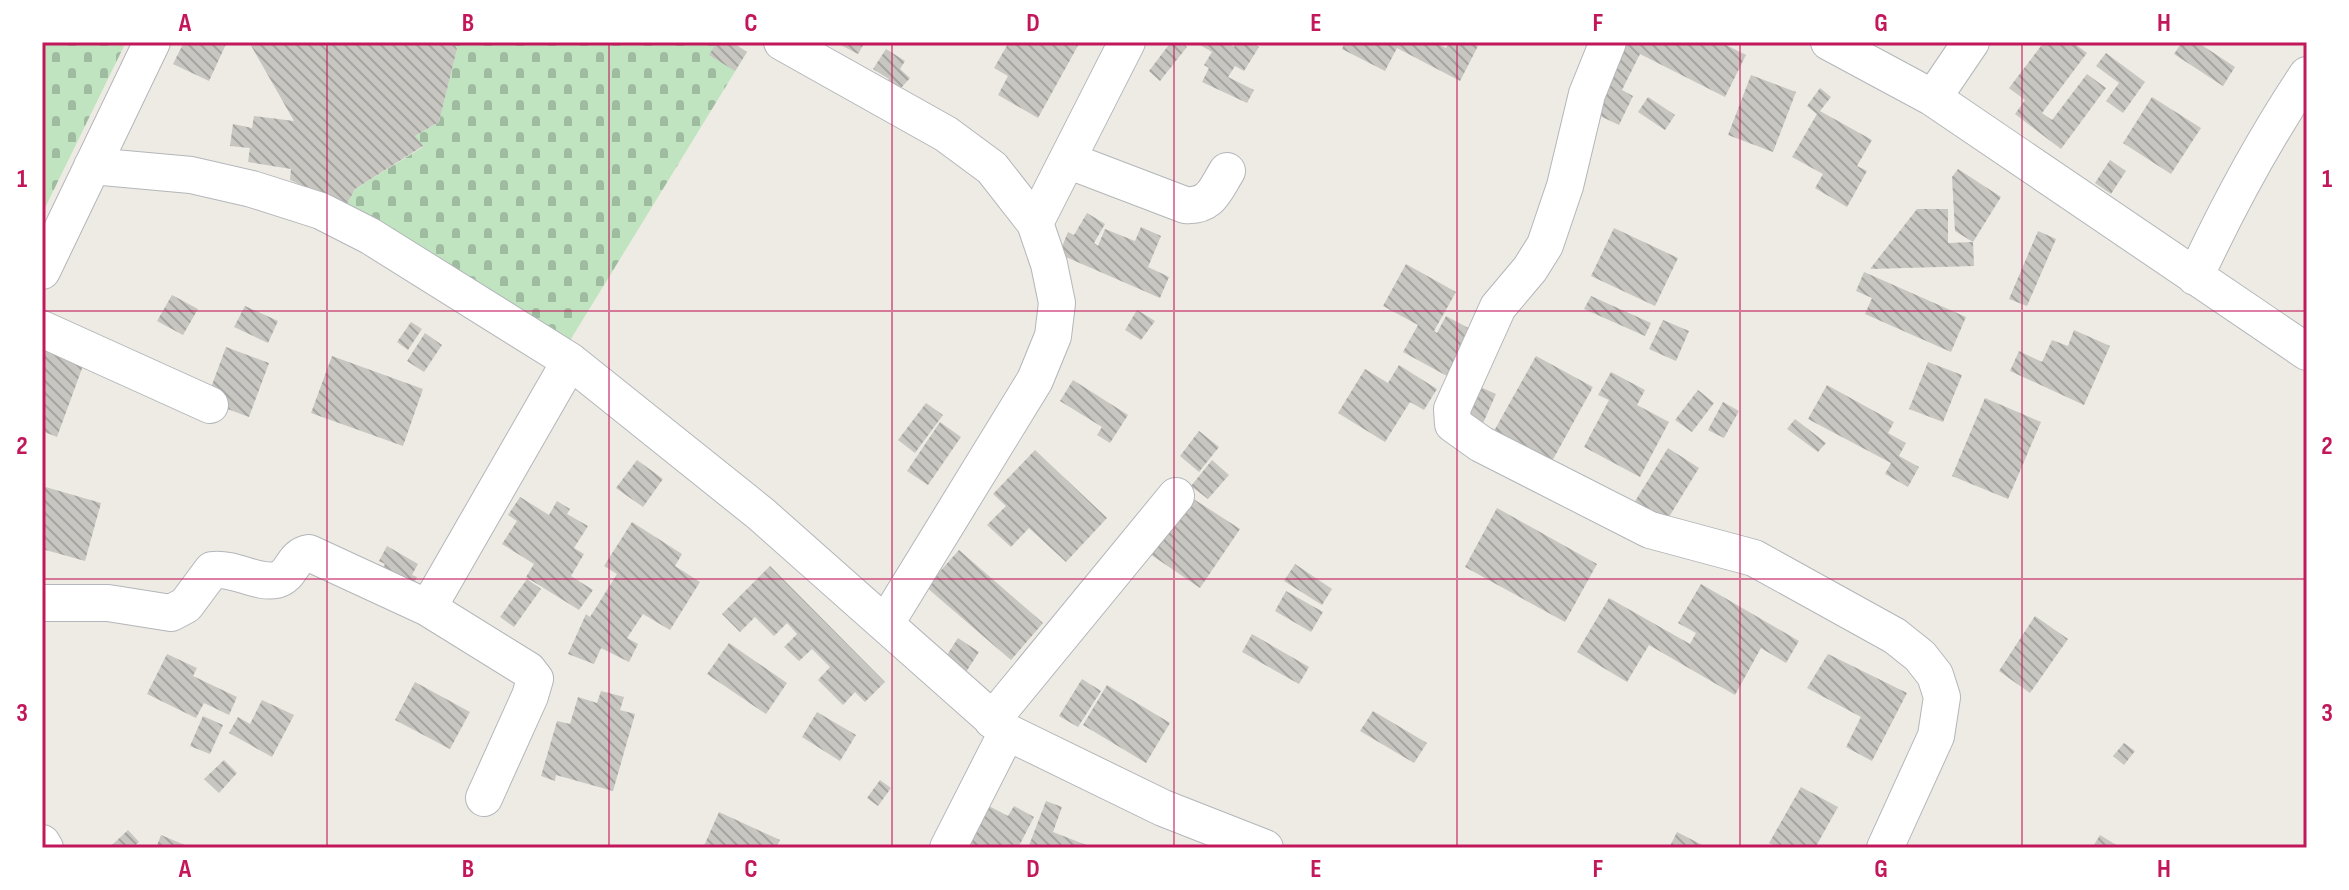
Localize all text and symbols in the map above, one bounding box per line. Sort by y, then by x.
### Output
text: A [178,8,192,39]
text: B [462,8,474,39]
text: C [744,8,758,39]
text: D [1026,8,1040,39]
text: E [1310,8,1322,39]
text: F [1593,8,1604,39]
text: G [1874,8,1888,39]
text: H [2157,8,2171,39]
text: 1 [17,164,27,195]
text: 1 [2322,164,2332,195]
text: 2 [16,431,28,462]
text: 2 [2321,431,2333,462]
text: 3 [16,698,28,729]
text: 3 [2321,698,2333,729]
text: A [178,854,192,885]
text: B [462,854,474,885]
text: C [744,854,758,885]
text: D [1026,854,1040,885]
text: E [1310,854,1322,885]
text: F [1593,854,1604,885]
text: G [1874,854,1888,885]
text: H [2157,854,2171,885]

